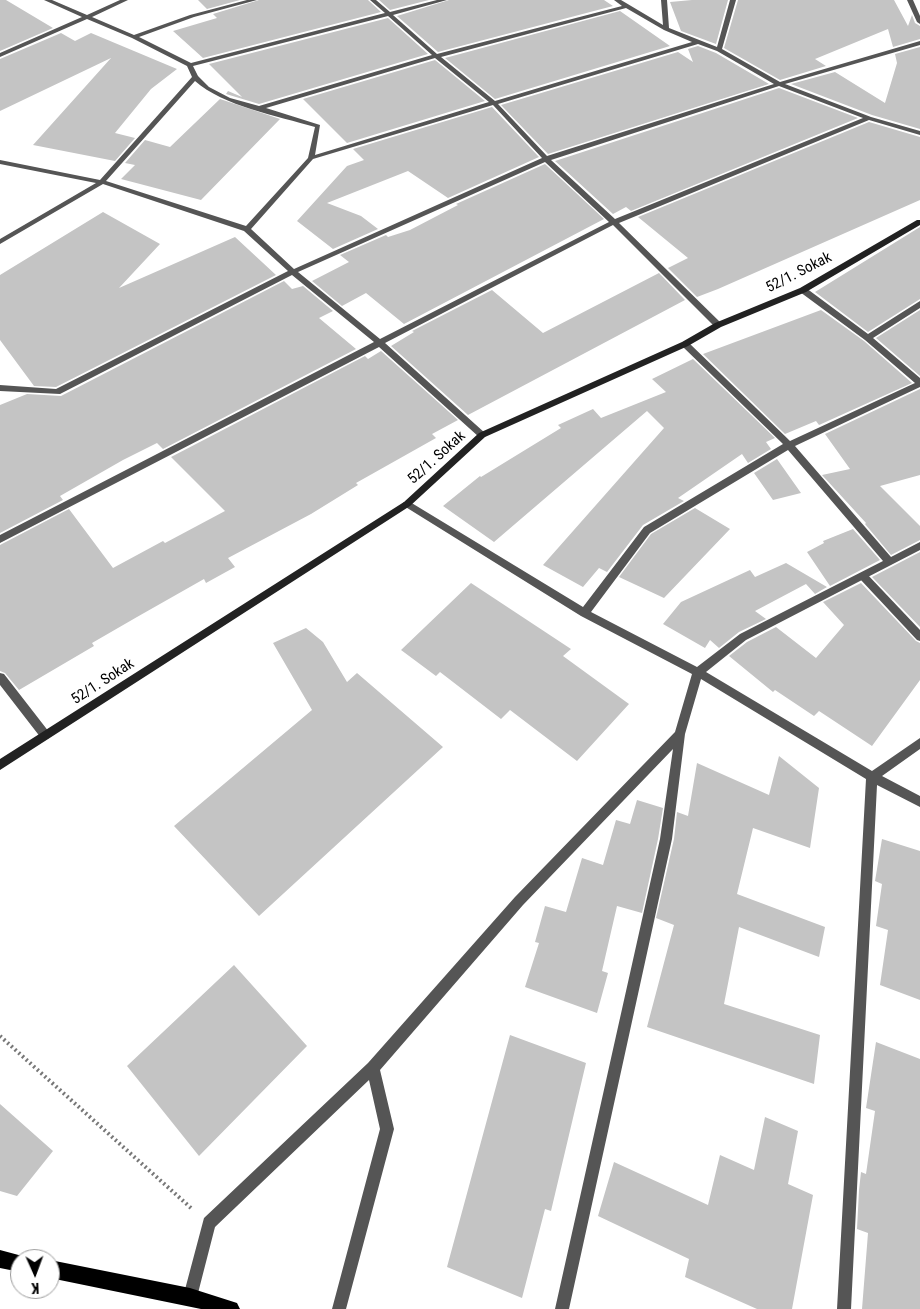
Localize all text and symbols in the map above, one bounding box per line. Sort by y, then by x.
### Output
street label: 52/1. Sokak [763,249,835,297]
street label: 52/1. Sokak [405,427,469,489]
street label: 52/1. Sokak [68,655,138,709]
north arrow [10,1249,60,1299]
text: K [31,1280,40,1296]

